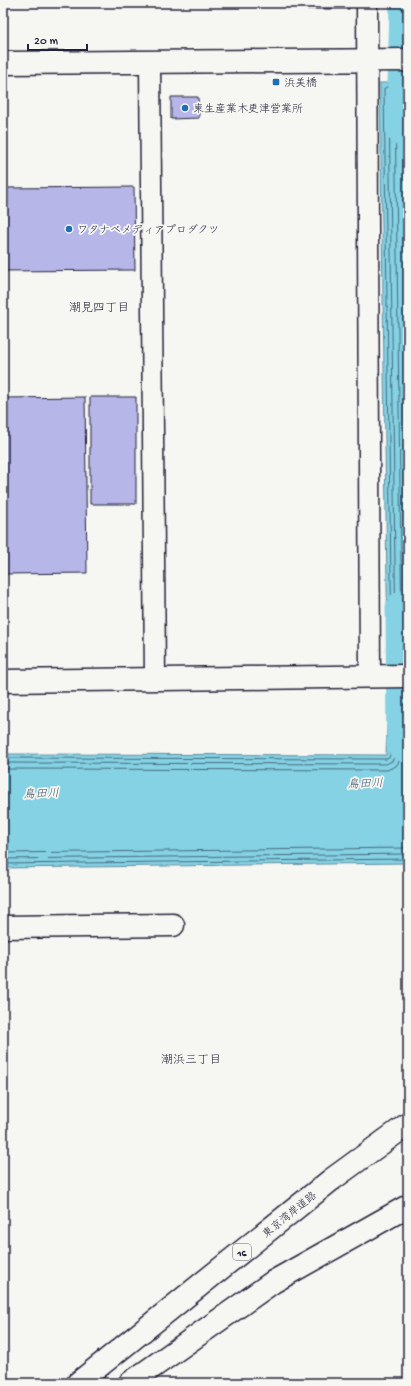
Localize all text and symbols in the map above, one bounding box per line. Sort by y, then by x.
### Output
scale bar [28,26,87,52]
text: 20 m [34,35,59,49]
marker: 浜美橋 [271,77,281,87]
place label: 浜美橋 [284,77,317,90]
marker: 東生産業木更津営業所 [180,103,190,113]
place label: 東生産業木更津営業所 [193,103,303,116]
marker: ワタナベメディアプロダクツ [64,224,74,234]
place label: ワタナベメディアプロダクツ [77,224,219,237]
district label: 潮見四丁目 [69,301,129,316]
water label: 鳥田川 [347,776,383,793]
water label: 鳥田川 [23,786,59,803]
district label: 潮浜三丁目 [161,1053,221,1068]
street label: 東京湾岸道路 [260,1189,320,1241]
road number: 16 [233,1244,251,1260]

